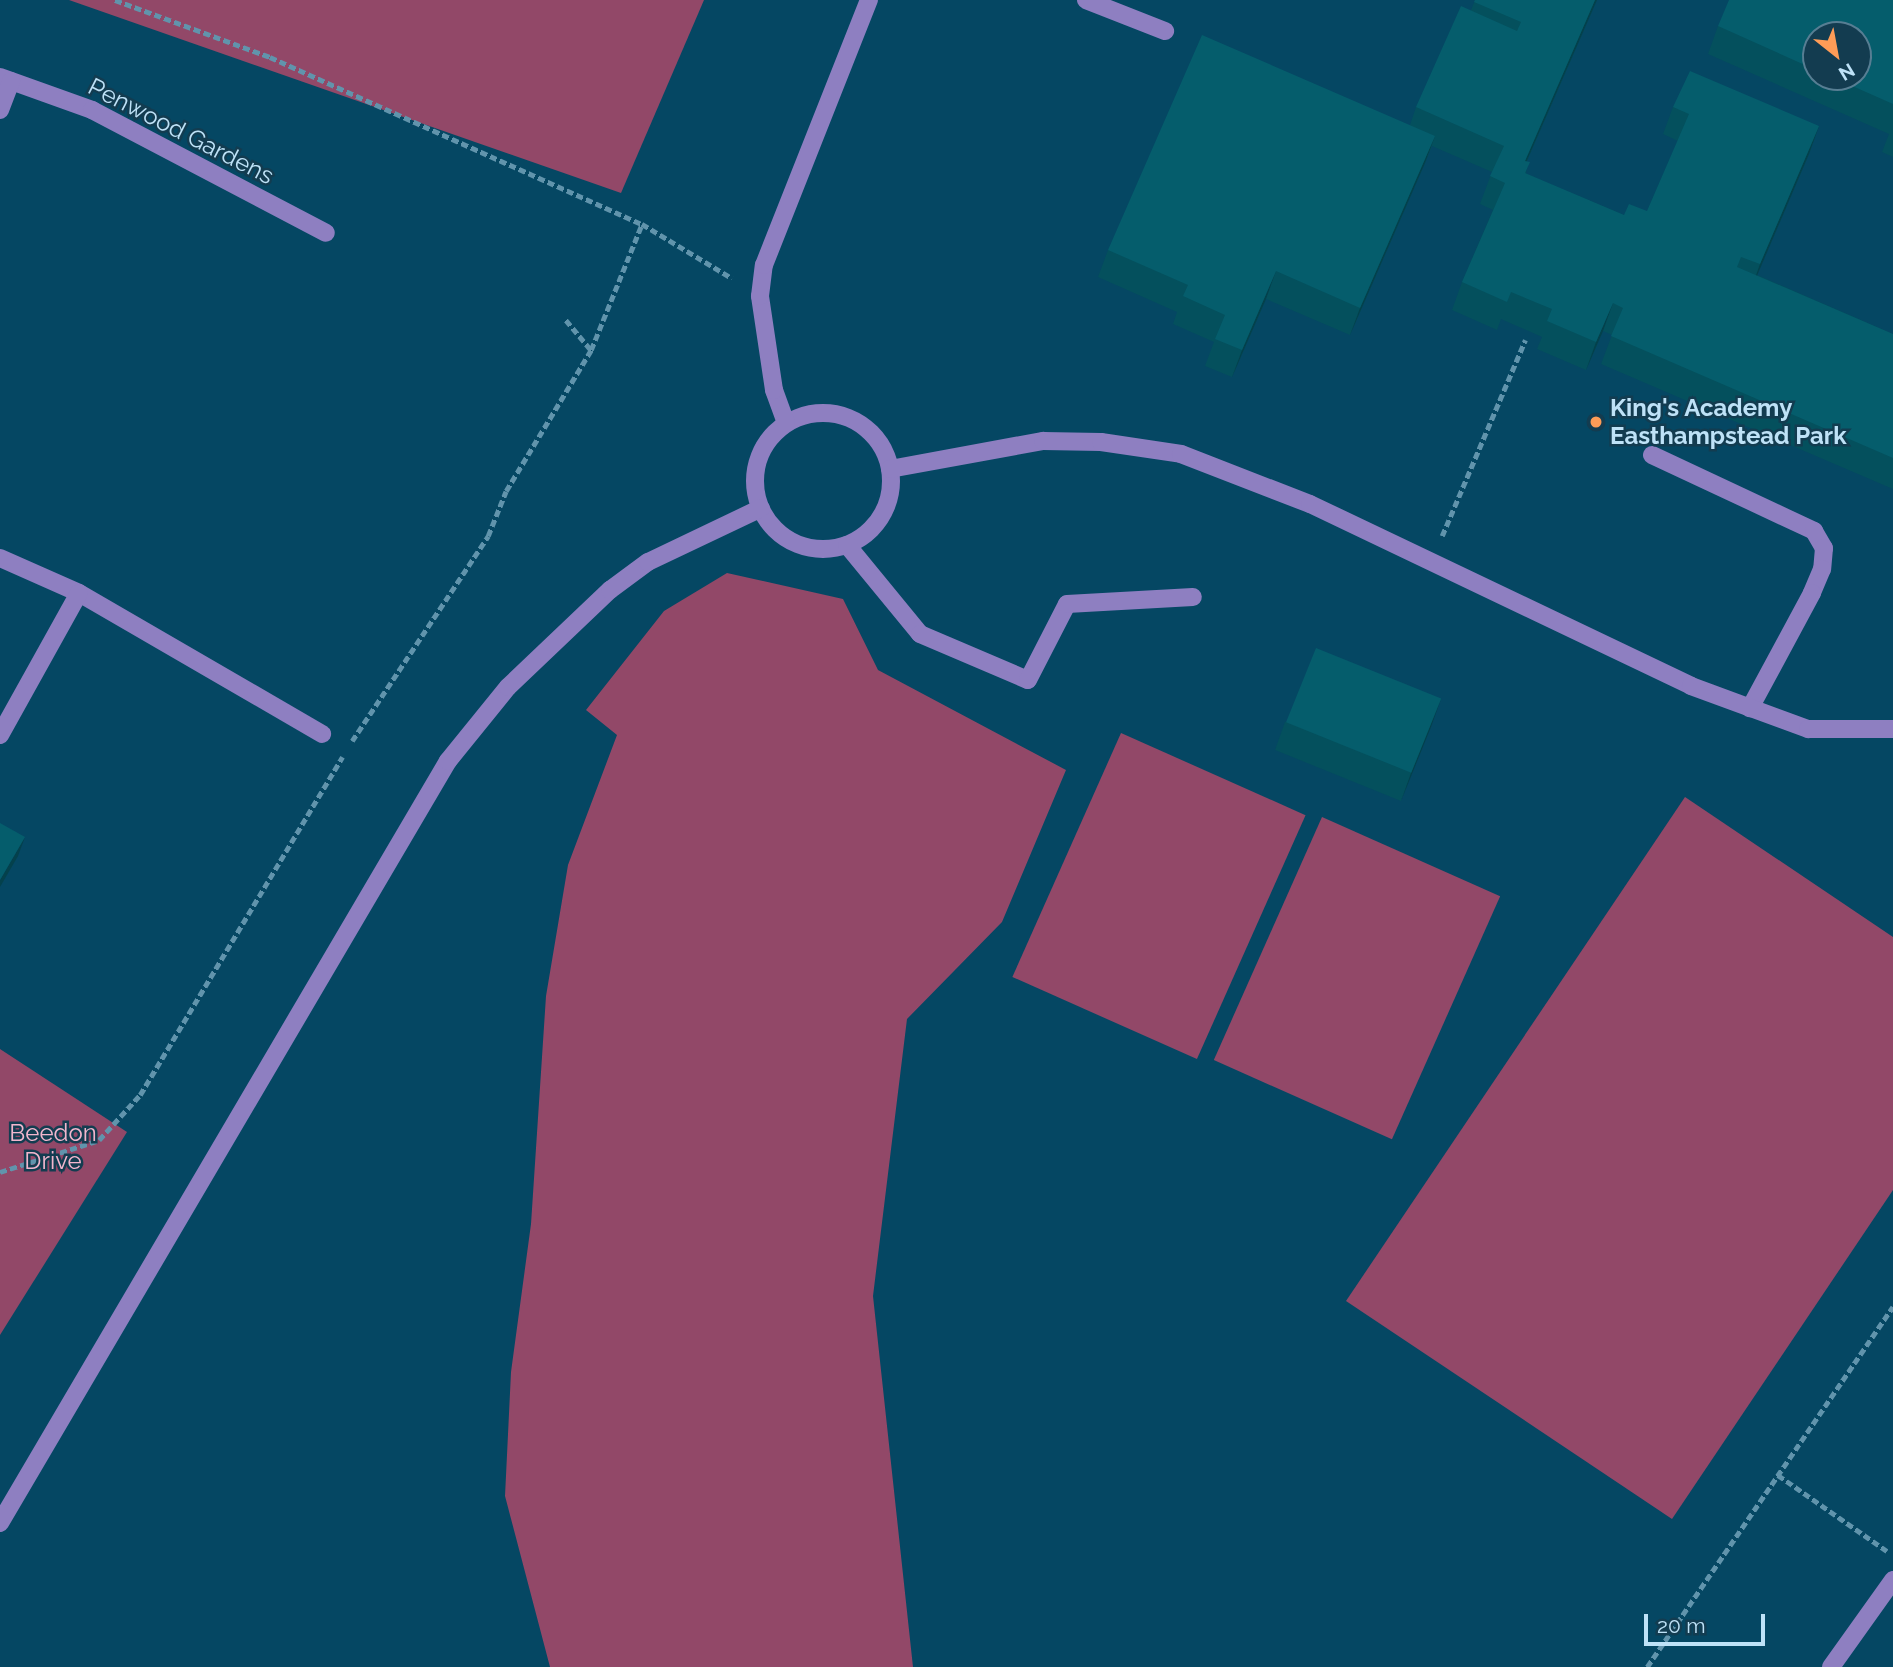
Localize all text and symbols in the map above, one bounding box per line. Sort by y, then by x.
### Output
north arrow [1802,21,1872,91]
text: N [1835,59,1859,85]
street label: Penwood Gardens [84,72,278,190]
place label: King's Academy Easthampstead Park [1610,394,1847,450]
marker: King's Academy Easthampstead Park [1588,414,1604,430]
park label: Beedon Drive [9,1119,97,1175]
scale bar [1648,1600,1769,1644]
text: 20 m [1657,1613,1705,1638]

